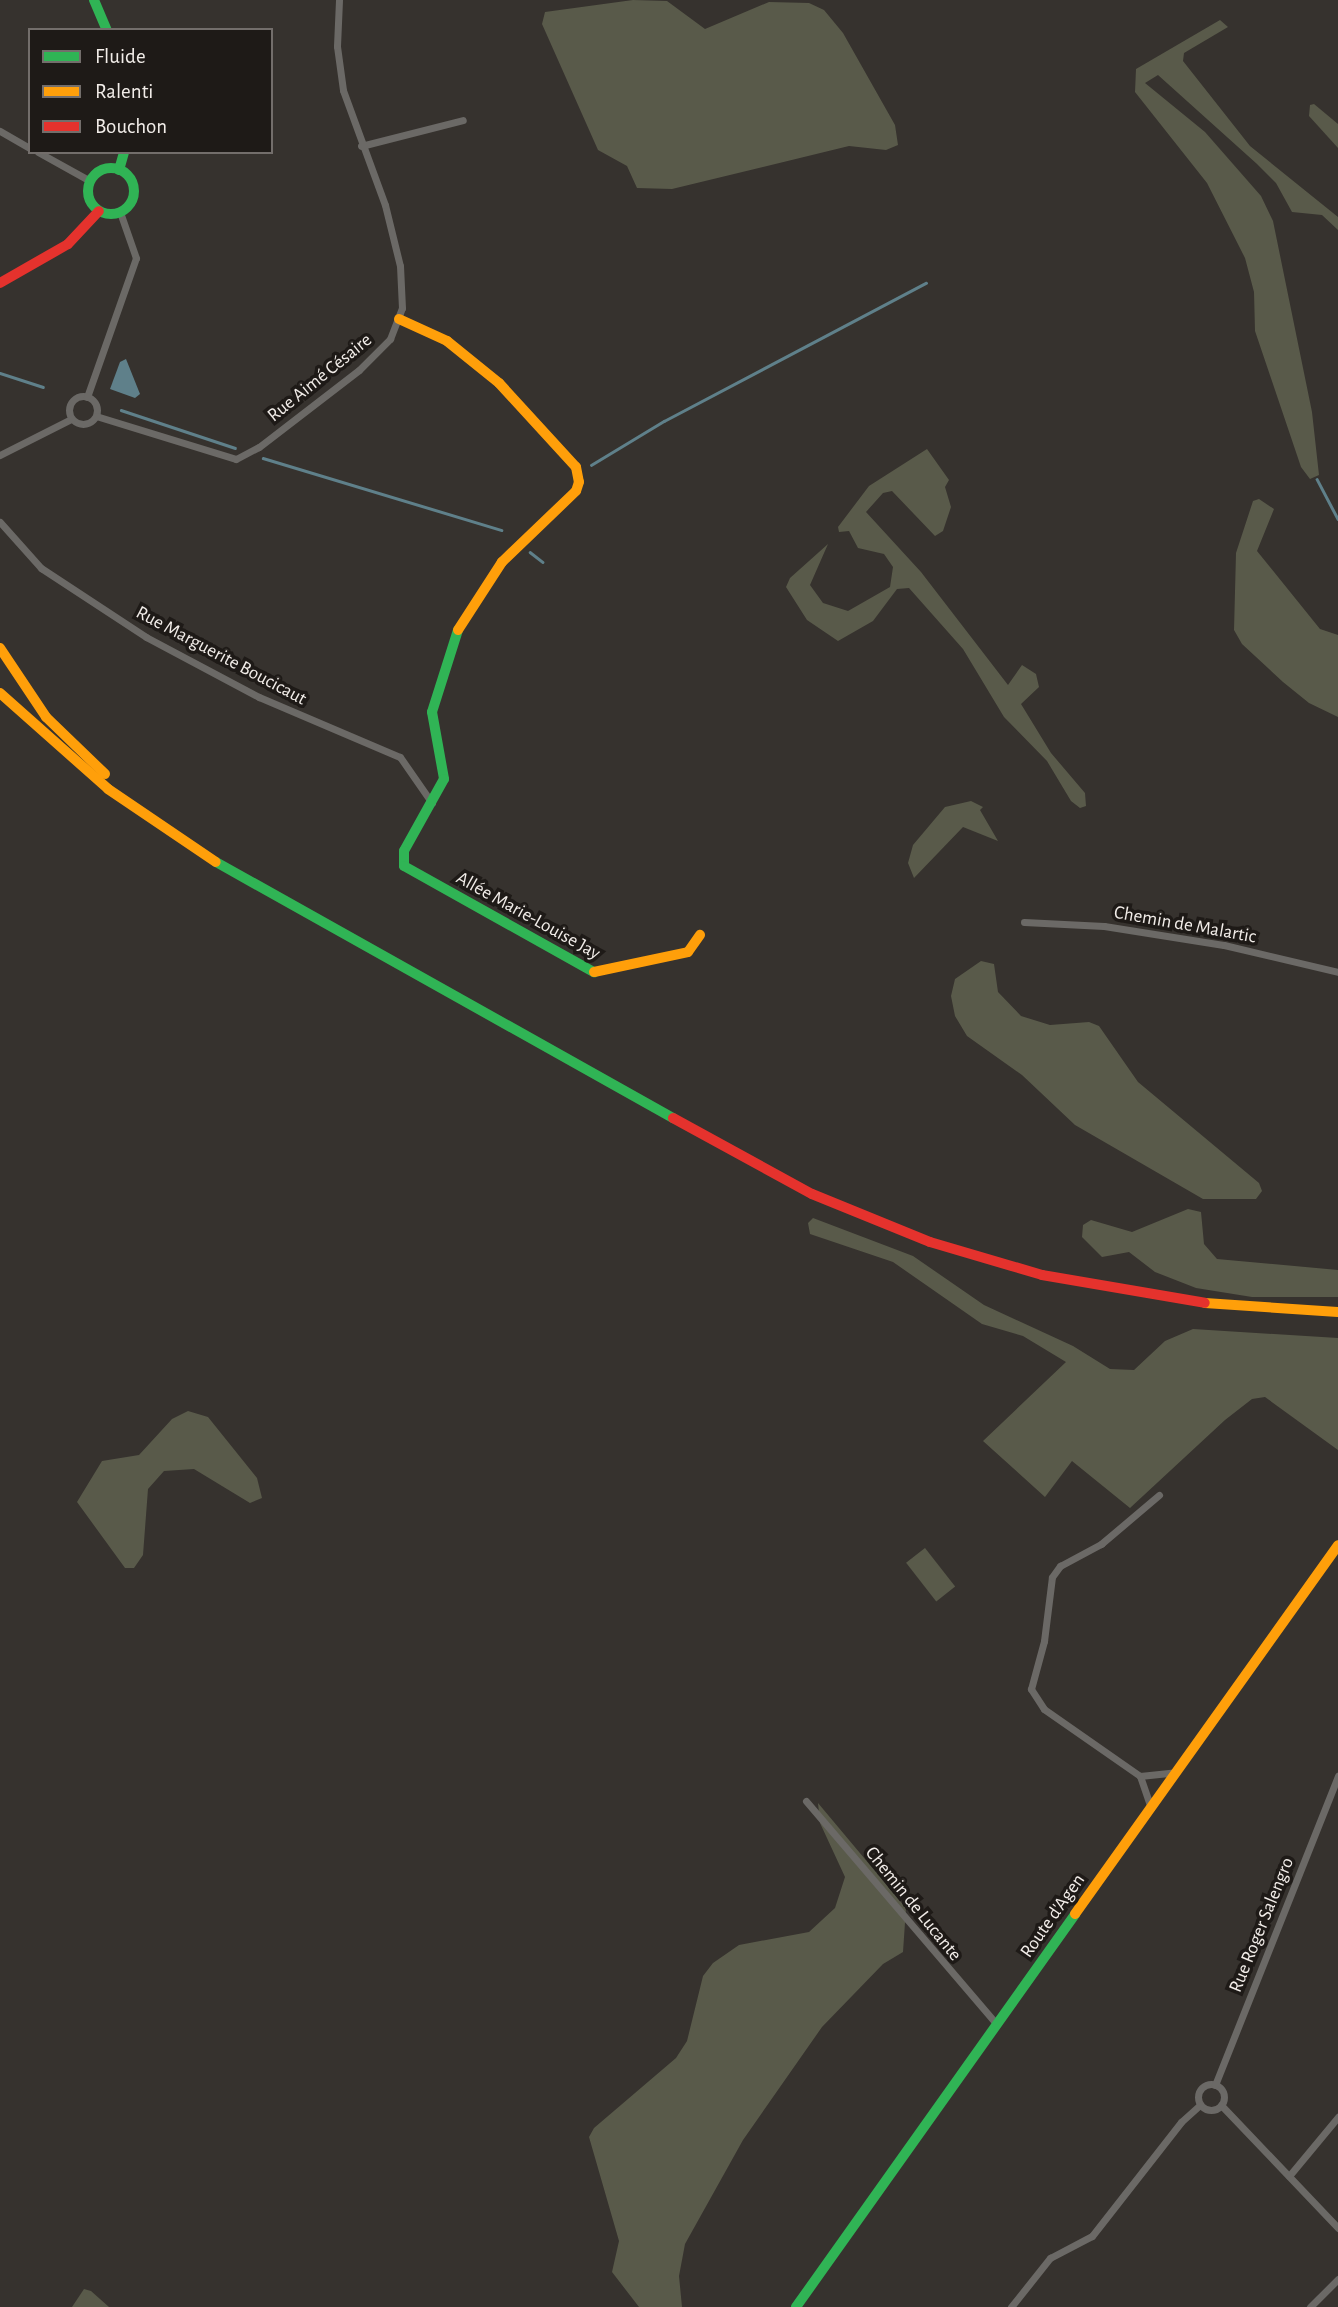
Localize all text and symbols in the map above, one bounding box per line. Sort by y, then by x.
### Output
legend [28,28,273,154]
text: Fluide [95,46,146,67]
text: Ralenti [95,81,153,102]
text: Bouchon [95,116,167,137]
street label: Rue Aimé Césaire [263,329,377,427]
street label: Rue Marguerite Boucicaut [132,601,310,711]
street label: Allée Marie-Louise Jay [452,867,604,965]
street label: Chemin de Malartic [1112,901,1258,949]
street label: Chemin de Lucante [860,1842,966,1966]
street label: Rue Roger Salengro [1225,1854,1299,1996]
street label: Route d'Agen [1016,1870,1090,1962]

